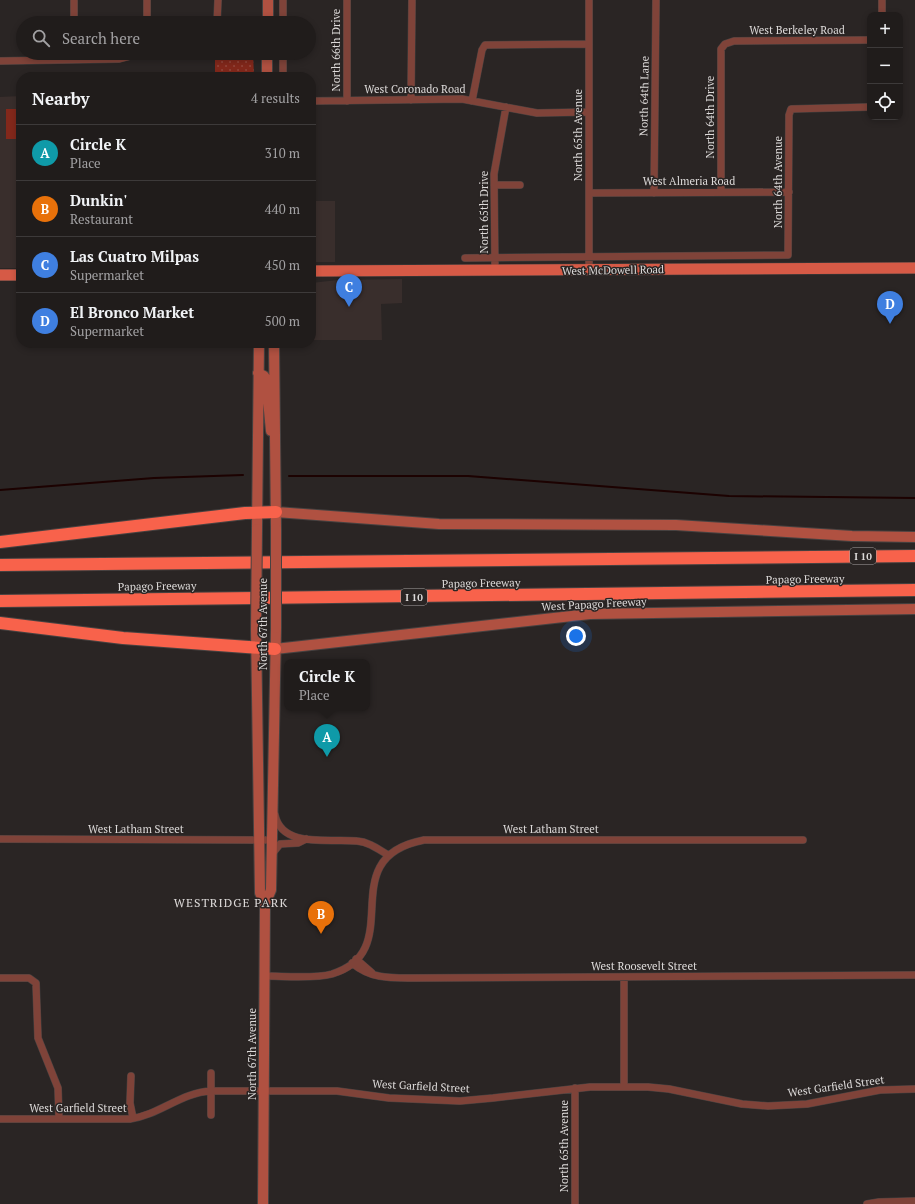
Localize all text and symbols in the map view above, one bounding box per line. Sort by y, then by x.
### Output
street label: North 66th Drive [329,8,343,91]
map controls [867,12,903,120]
button: + [867,12,903,48]
search box [16,16,316,60]
street label: West Berkeley Road [749,23,845,37]
icon: search [30,27,52,49]
text: Search here [62,28,140,48]
button: − [867,48,903,84]
street label: North 64th Lane [636,55,652,136]
street label: North 64th Drive [703,75,717,158]
street label: West Coronado Road [364,82,466,96]
button: locate [867,84,903,120]
text: Nearby [32,87,90,110]
street label: North 65th Avenue [571,88,585,181]
text: 4 results [251,89,300,107]
text: Circle K [70,134,126,154]
street label: North 64th Avenue [771,135,785,228]
text: A [40,144,50,162]
text: 310 m [265,144,300,162]
text: Place [70,154,101,172]
street label: North 65th Drive [477,170,491,253]
street label: West Almeria Road [643,174,735,188]
text: Dunkin' [70,190,127,210]
text: B [41,200,49,218]
text: 440 m [265,200,300,218]
text: Restaurant [70,210,133,228]
text: Las Cuatro Milpas [70,246,199,266]
text: C [41,256,49,274]
text: 450 m [265,256,300,274]
street label: West McDowell Road [562,262,664,278]
text: Supermarket [70,266,144,284]
pin: C [336,274,362,307]
pin: D [877,291,903,324]
text: El Bronco Market [70,302,194,322]
text: D [40,312,50,330]
text: 500 m [265,312,300,330]
text: Supermarket [70,322,144,340]
road number: I 10 [850,548,876,564]
street label: Papago Freeway [765,571,845,587]
street label: Papago Freeway [441,575,521,591]
street label: Papago Freeway [117,578,197,594]
street label: North 67th Avenue [256,578,270,670]
road number: I 10 [401,589,427,605]
street label: West Papago Freeway [541,594,647,614]
your location [566,626,586,646]
popup [284,659,370,711]
text: Circle K [299,666,355,686]
text: Place [299,686,329,704]
pin: A [314,724,340,757]
street label: West Latham Street [88,822,184,836]
street label: West Latham Street [503,822,599,836]
district label: WESTRIDGE PARK [174,895,288,910]
pin: B [308,901,334,934]
street label: West Roosevelt Street [591,959,697,973]
street label: North 67th Avenue [245,1008,259,1100]
street label: West Garfield Street [787,1072,885,1100]
street label: West Garfield Street [372,1076,470,1096]
street label: North 65th Avenue [557,1099,571,1192]
street label: West Garfield Street [29,1101,127,1115]

